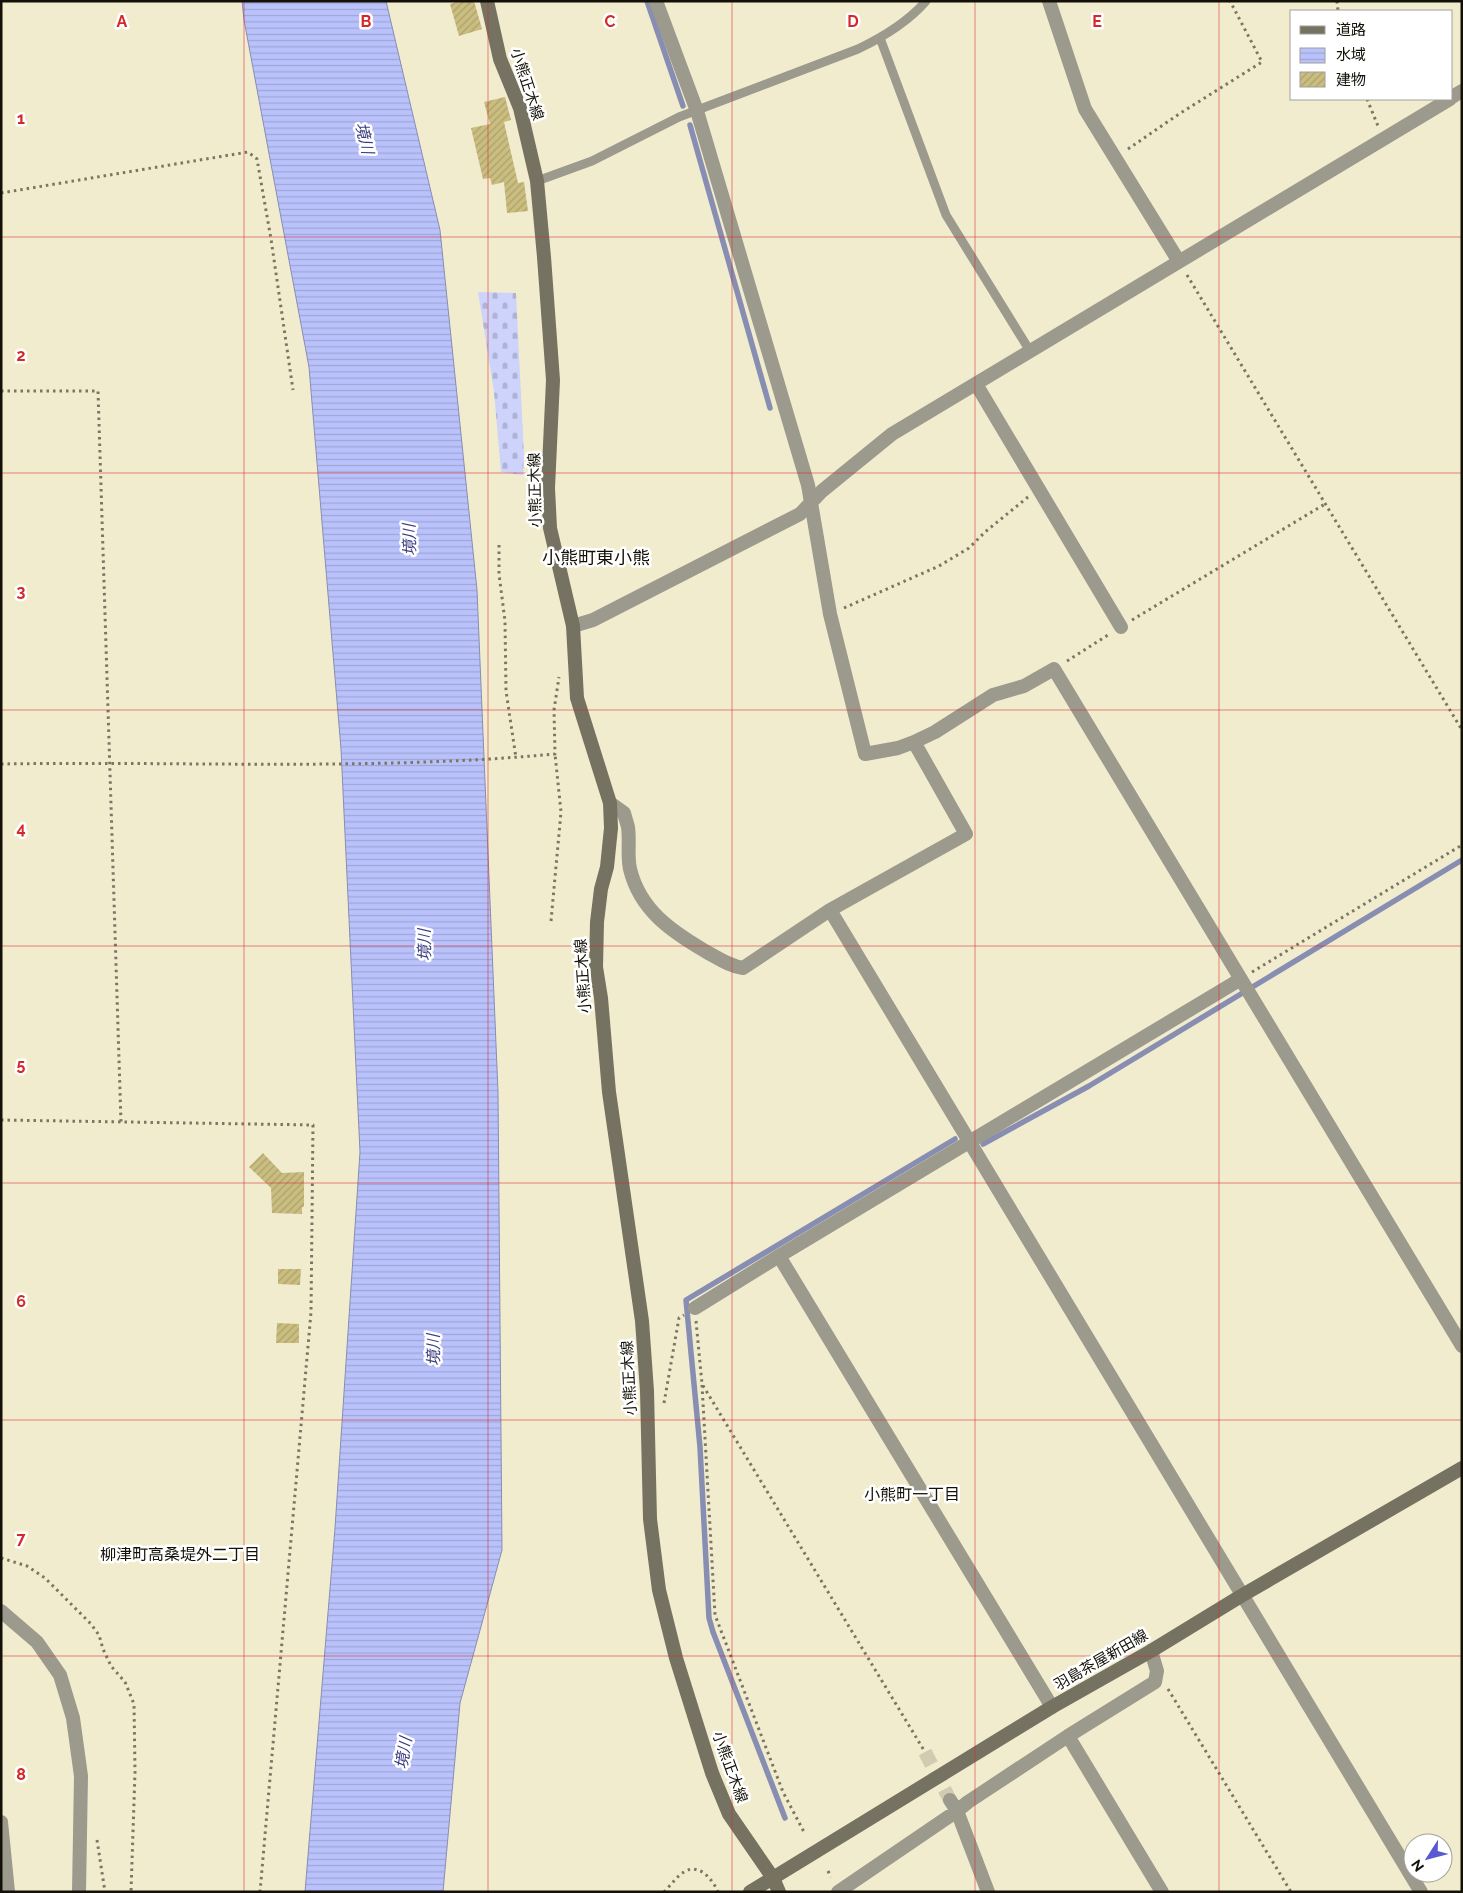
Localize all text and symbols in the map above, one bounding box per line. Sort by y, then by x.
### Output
legend [1290,10,1453,100]
text: A [117,12,128,31]
text: B [361,12,372,31]
text: C [605,12,616,31]
text: D [847,12,859,31]
text: E [1092,12,1102,31]
text: 道路 [1336,21,1366,39]
street label: 小熊正木線 [507,46,547,122]
text: 水域 [1336,46,1366,64]
text: 建物 [1336,71,1366,89]
text: 1 [17,109,25,128]
water label: 境川 [352,120,378,158]
text: 2 [16,346,26,365]
street label: 小熊正木線 [525,452,545,528]
water label: 境川 [399,522,420,556]
district label: 小熊町東小熊 [542,547,650,568]
text: 3 [17,582,26,601]
text: 4 [16,819,26,838]
water label: 境川 [415,927,434,961]
street label: 小熊正木線 [571,938,595,1014]
text: 5 [17,1055,26,1074]
text: 6 [16,1292,26,1311]
water label: 境川 [424,1332,443,1366]
street label: 小熊正木線 [618,1340,640,1416]
district label: 小熊町一丁目 [864,1485,960,1504]
text: 7 [17,1529,26,1548]
district label: 柳津町高桑堤外二丁目 [100,1545,260,1564]
street label: 羽島茶屋新田線 [1051,1626,1151,1694]
street label: 小熊正木線 [709,1729,751,1805]
water label: 境川 [392,1734,416,1770]
text: 8 [16,1765,26,1784]
north arrow [1403,1833,1453,1883]
text: N [1408,1857,1427,1875]

